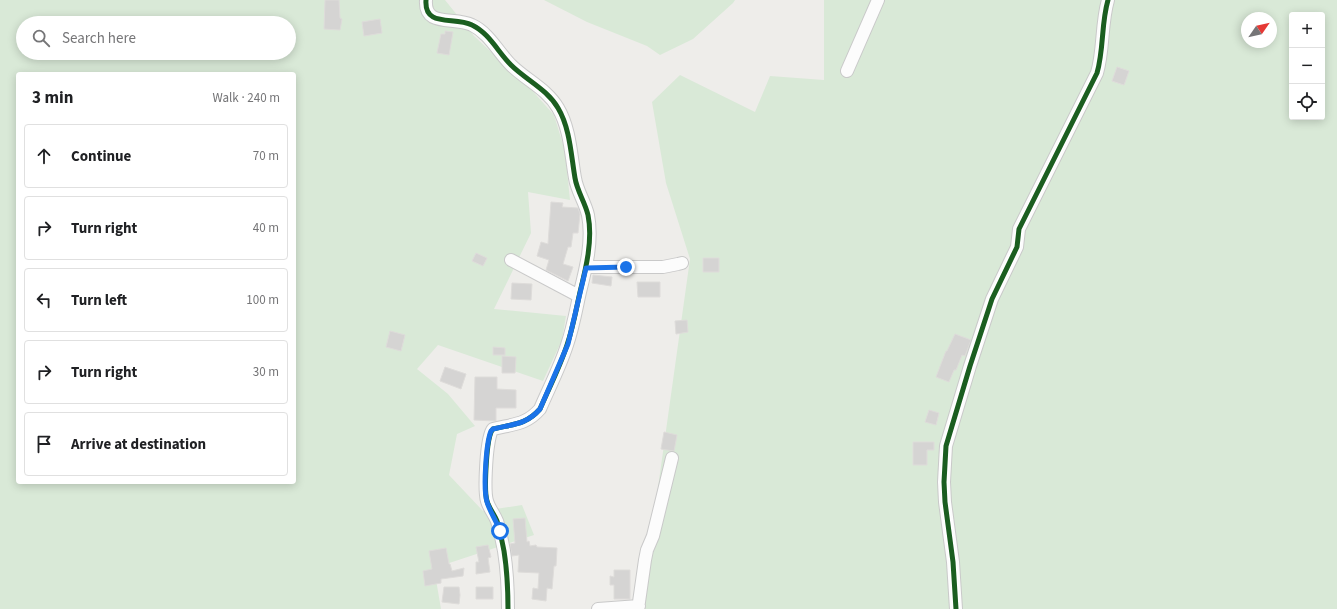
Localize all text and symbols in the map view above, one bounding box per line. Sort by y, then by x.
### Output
north arrow [1241,12,1277,48]
map controls [1289,12,1325,120]
button: + [1289,12,1325,48]
search box [16,16,296,60]
icon: search [30,27,52,49]
text: Search here [62,28,136,49]
button: − [1289,48,1325,84]
button: locate [1289,84,1325,120]
text: 3 min [32,86,73,110]
text: Walk · 240 m [212,89,280,107]
icon: ahead [33,145,55,167]
text: Continue [71,146,131,167]
text: 70 m [253,147,279,165]
icon: right [33,217,55,239]
text: Turn right [71,218,137,239]
text: 40 m [253,219,279,237]
route end [617,258,635,276]
icon: left [33,289,55,311]
text: Turn left [71,290,127,311]
text: 100 m [246,291,279,309]
icon: right [33,361,55,383]
text: Turn right [71,362,137,383]
text: 30 m [253,363,279,381]
icon: arrive [33,433,55,455]
text: Arrive at destination [71,434,206,455]
route start [491,522,509,540]

